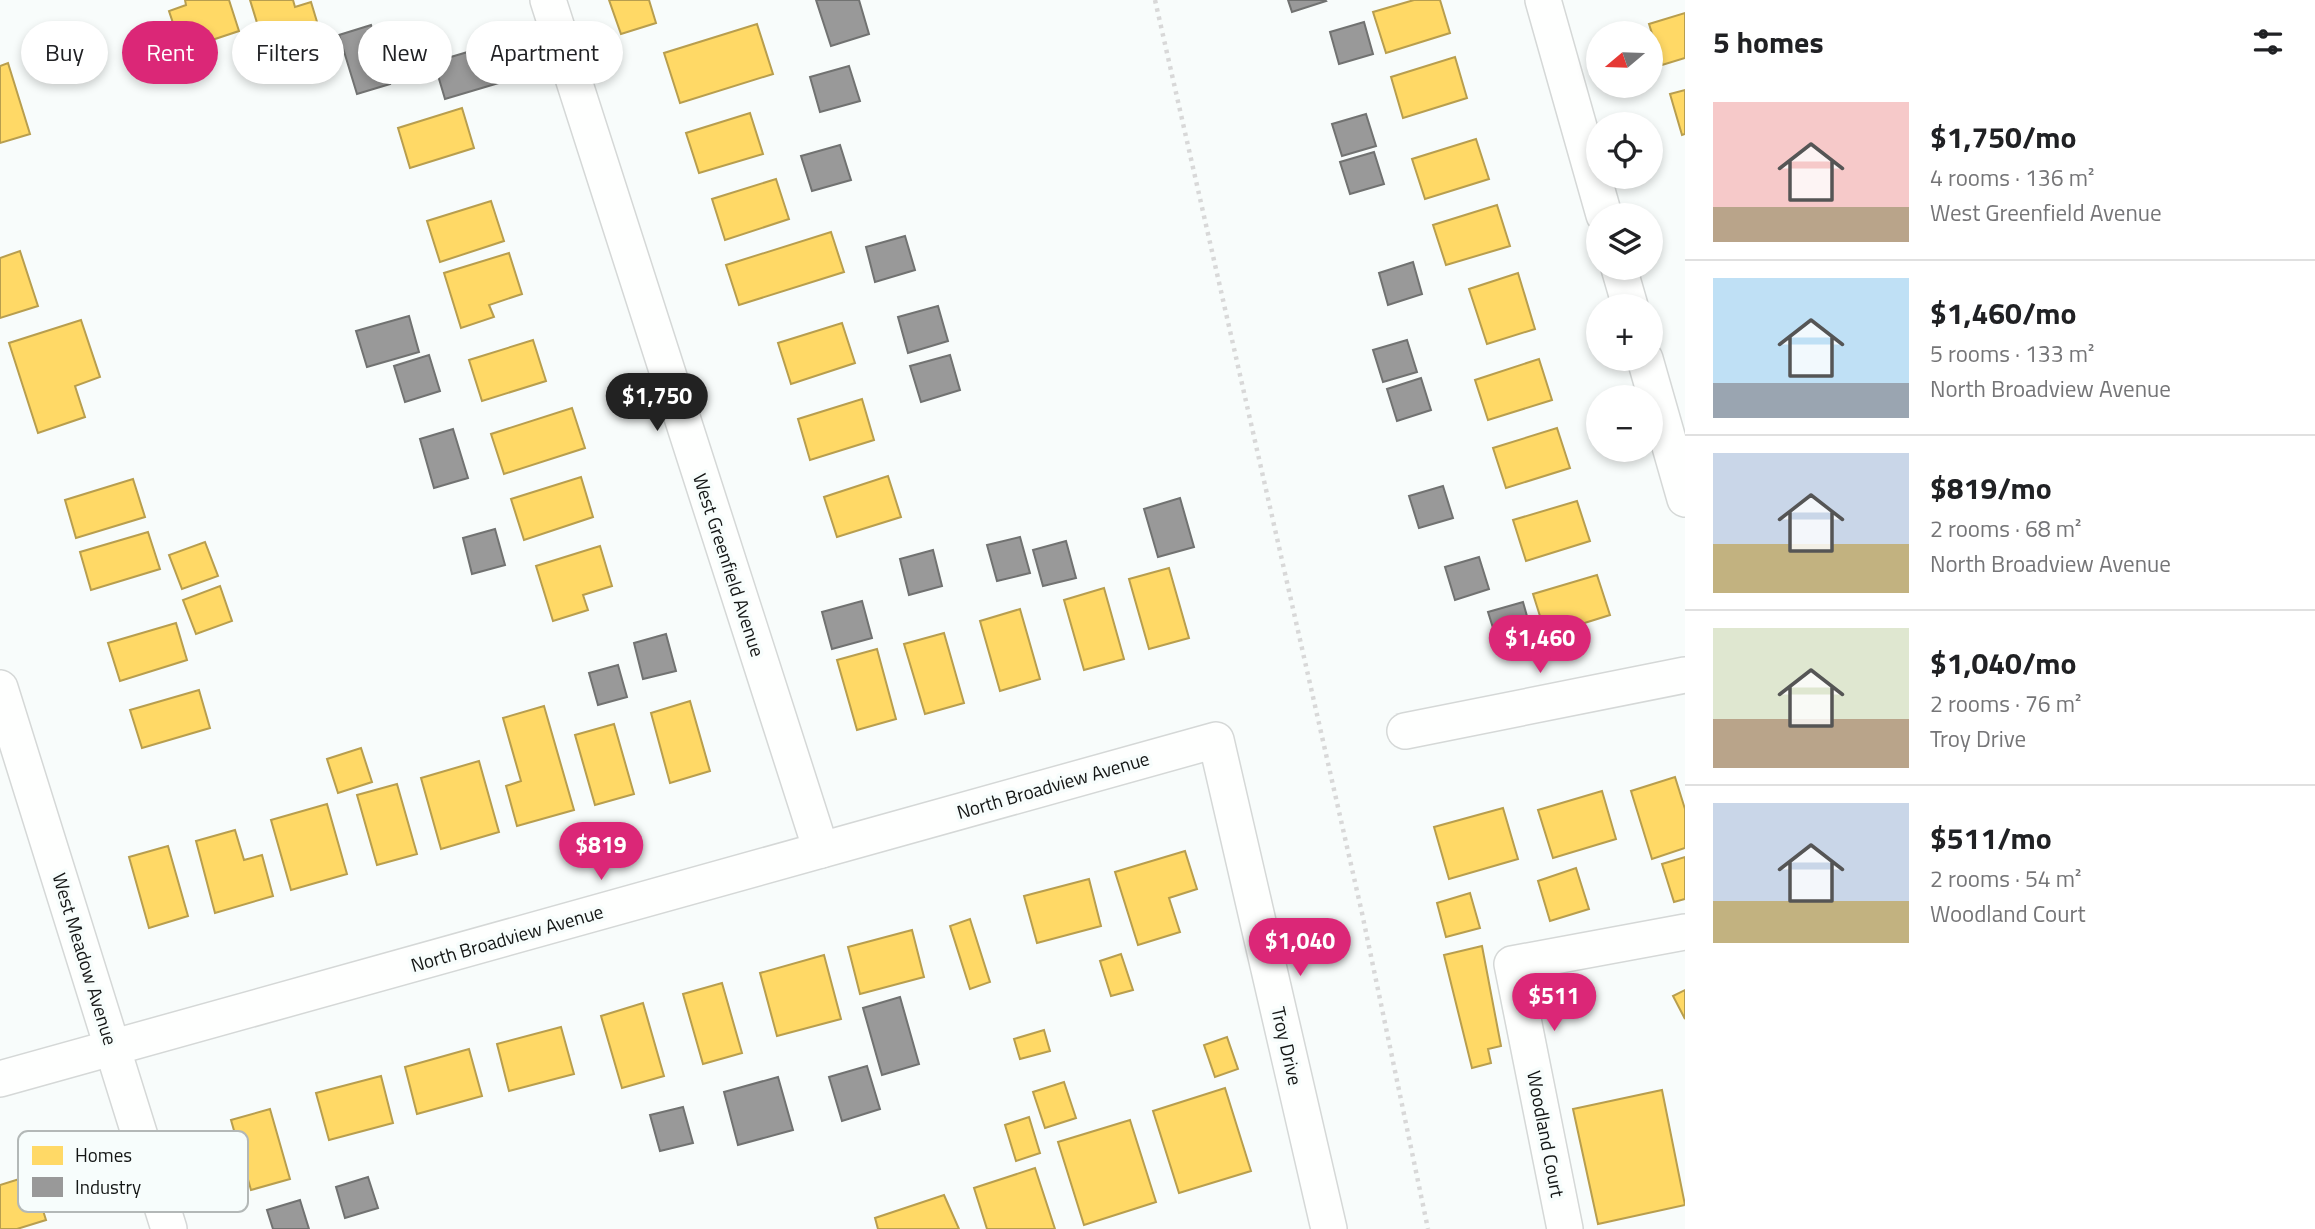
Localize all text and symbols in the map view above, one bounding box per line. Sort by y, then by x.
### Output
text: 5 homes [1713,19,1824,65]
chip: Buy [21,21,108,84]
chip: Rent [122,21,218,84]
chip: Filters [232,21,344,84]
chip: New [358,21,452,84]
chip: Apartment [466,21,623,84]
north arrow [1586,21,1662,98]
map controls [1586,21,1663,462]
icon: filters [2249,23,2287,61]
button: locate [1586,112,1663,189]
text: $1,750/mo [1930,114,2076,160]
icon: home [1769,130,1853,214]
text: 4 rooms · 136 m² [1930,160,2094,195]
text: West Greenfield Avenue [1930,195,2162,230]
button: layers [1586,203,1663,280]
text: $1,460/mo [1930,290,2076,336]
button: + [1586,294,1663,371]
icon: home [1769,306,1853,390]
text: 5 rooms · 133 m² [1930,336,2094,371]
text: North Broadview Avenue [1930,371,2171,406]
pin: $1,750 [600,374,714,433]
text: $1,750 [622,378,692,413]
button: − [1586,385,1663,462]
text: $819/mo [1930,465,2052,511]
street label: West Greenfield Avenue [686,469,773,660]
icon: home [1769,481,1853,565]
text: 2 rooms · 68 m² [1930,511,2081,546]
text: North Broadview Avenue [1930,546,2171,581]
pin: $1,460 [1483,616,1597,675]
text: $1,460 [1505,620,1575,655]
text: $1,040/mo [1930,640,2076,686]
icon: home [1769,656,1853,740]
text: 2 rooms · 76 m² [1930,686,2081,721]
text: Troy Drive [1930,721,2026,756]
street label: North Broadview Avenue [953,743,1153,826]
text: $511/mo [1930,815,2052,861]
pin: $819 [560,822,642,882]
text: $819 [575,827,627,862]
icon: home [1769,831,1853,915]
text: 2 rooms · 54 m² [1930,861,2081,896]
street label: West Meadow Avenue [45,869,125,1049]
street label: North Broadview Avenue [407,896,607,979]
text: Woodland Court [1930,896,2085,931]
pin: $1,040 [1243,918,1357,978]
text: $1,040 [1265,923,1335,958]
pin: $511 [1513,974,1595,1033]
text: $511 [1528,978,1580,1013]
street label: Troy Drive [1264,1004,1311,1088]
street label: Woodland Court [1520,1068,1573,1200]
legend [18,1131,248,1212]
text: Homes [75,1140,132,1169]
text: Industry [75,1172,141,1201]

